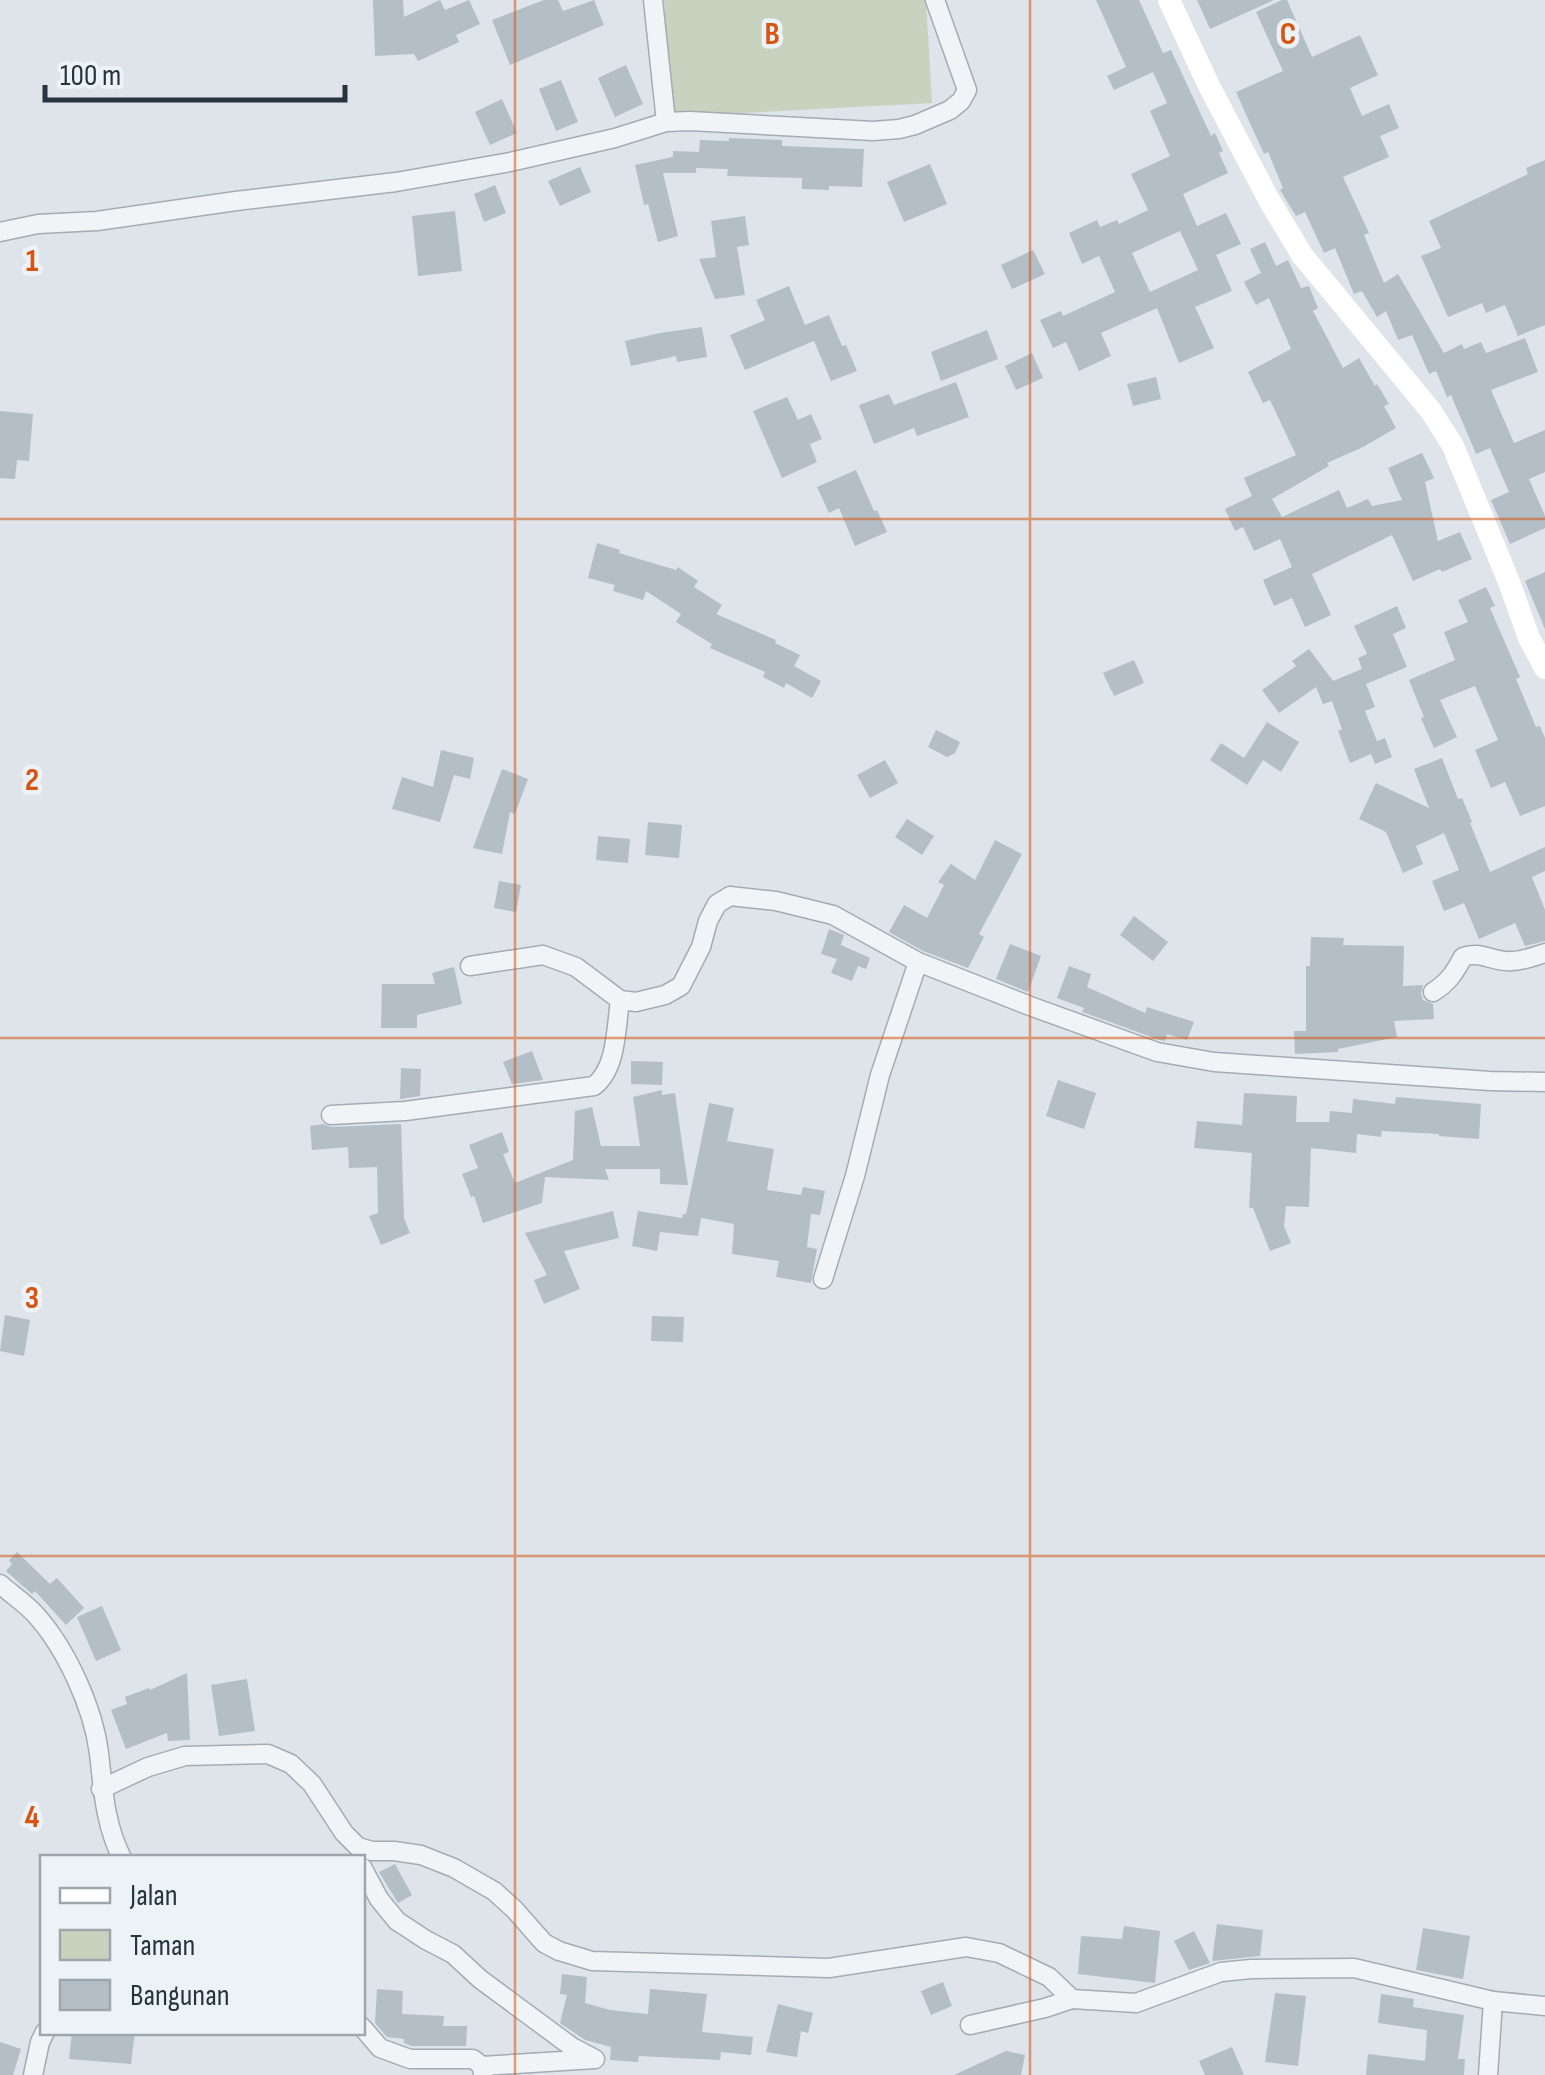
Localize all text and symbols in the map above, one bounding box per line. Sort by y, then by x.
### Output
text: B [764,15,780,54]
text: C [1280,15,1296,54]
scale bar [45,40,345,102]
text: 100 m [60,58,121,94]
text: 1 [26,242,39,281]
text: 2 [25,761,39,800]
text: 3 [25,1279,39,1318]
text: 4 [25,1798,40,1837]
legend [40,1855,365,2035]
text: Jalan [129,1878,178,1914]
text: Taman [130,1928,195,1964]
text: Bangunan [130,1978,230,2014]

